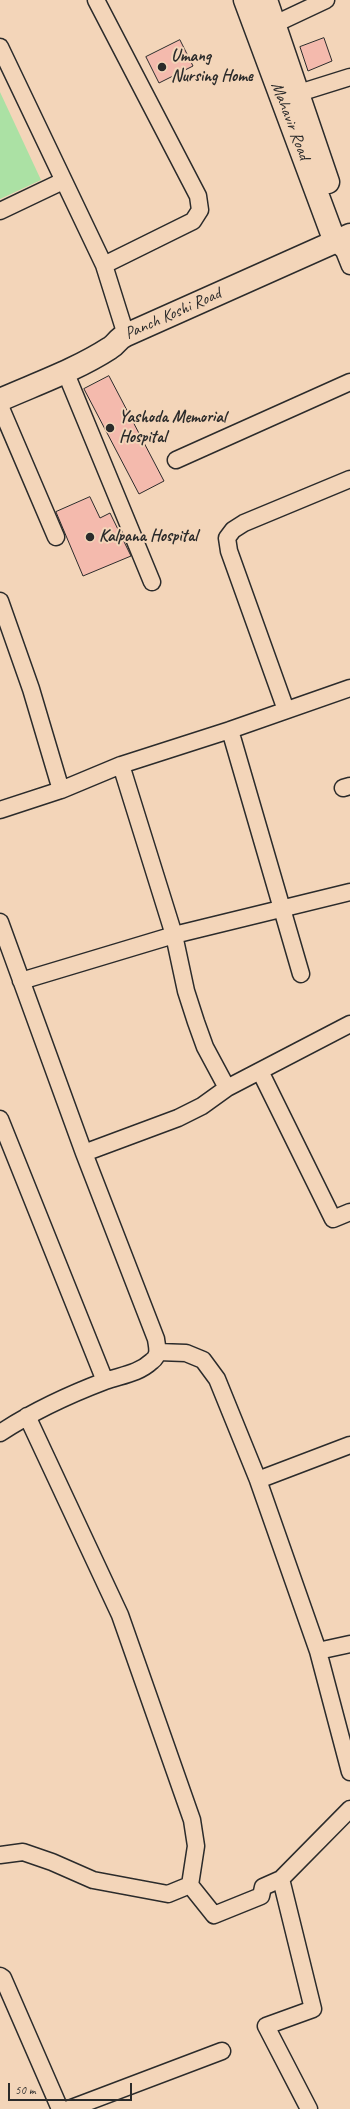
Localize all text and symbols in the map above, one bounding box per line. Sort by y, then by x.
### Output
place label: Umang Nursing Home [171,47,253,87]
marker: Umang Nursing Home [156,61,168,73]
street label: Mahavir Road [266,79,314,163]
street label: Panch Koshi Road [122,284,224,344]
place label: Yashoda Memorial Hospital [119,408,226,448]
marker: Yashoda Memorial Hospital [104,422,116,434]
place label: Kalpana Hospital [99,527,197,547]
marker: Kalpana Hospital [84,531,96,543]
scale bar [10,2075,134,2101]
text: 50 m [15,2082,35,2098]

